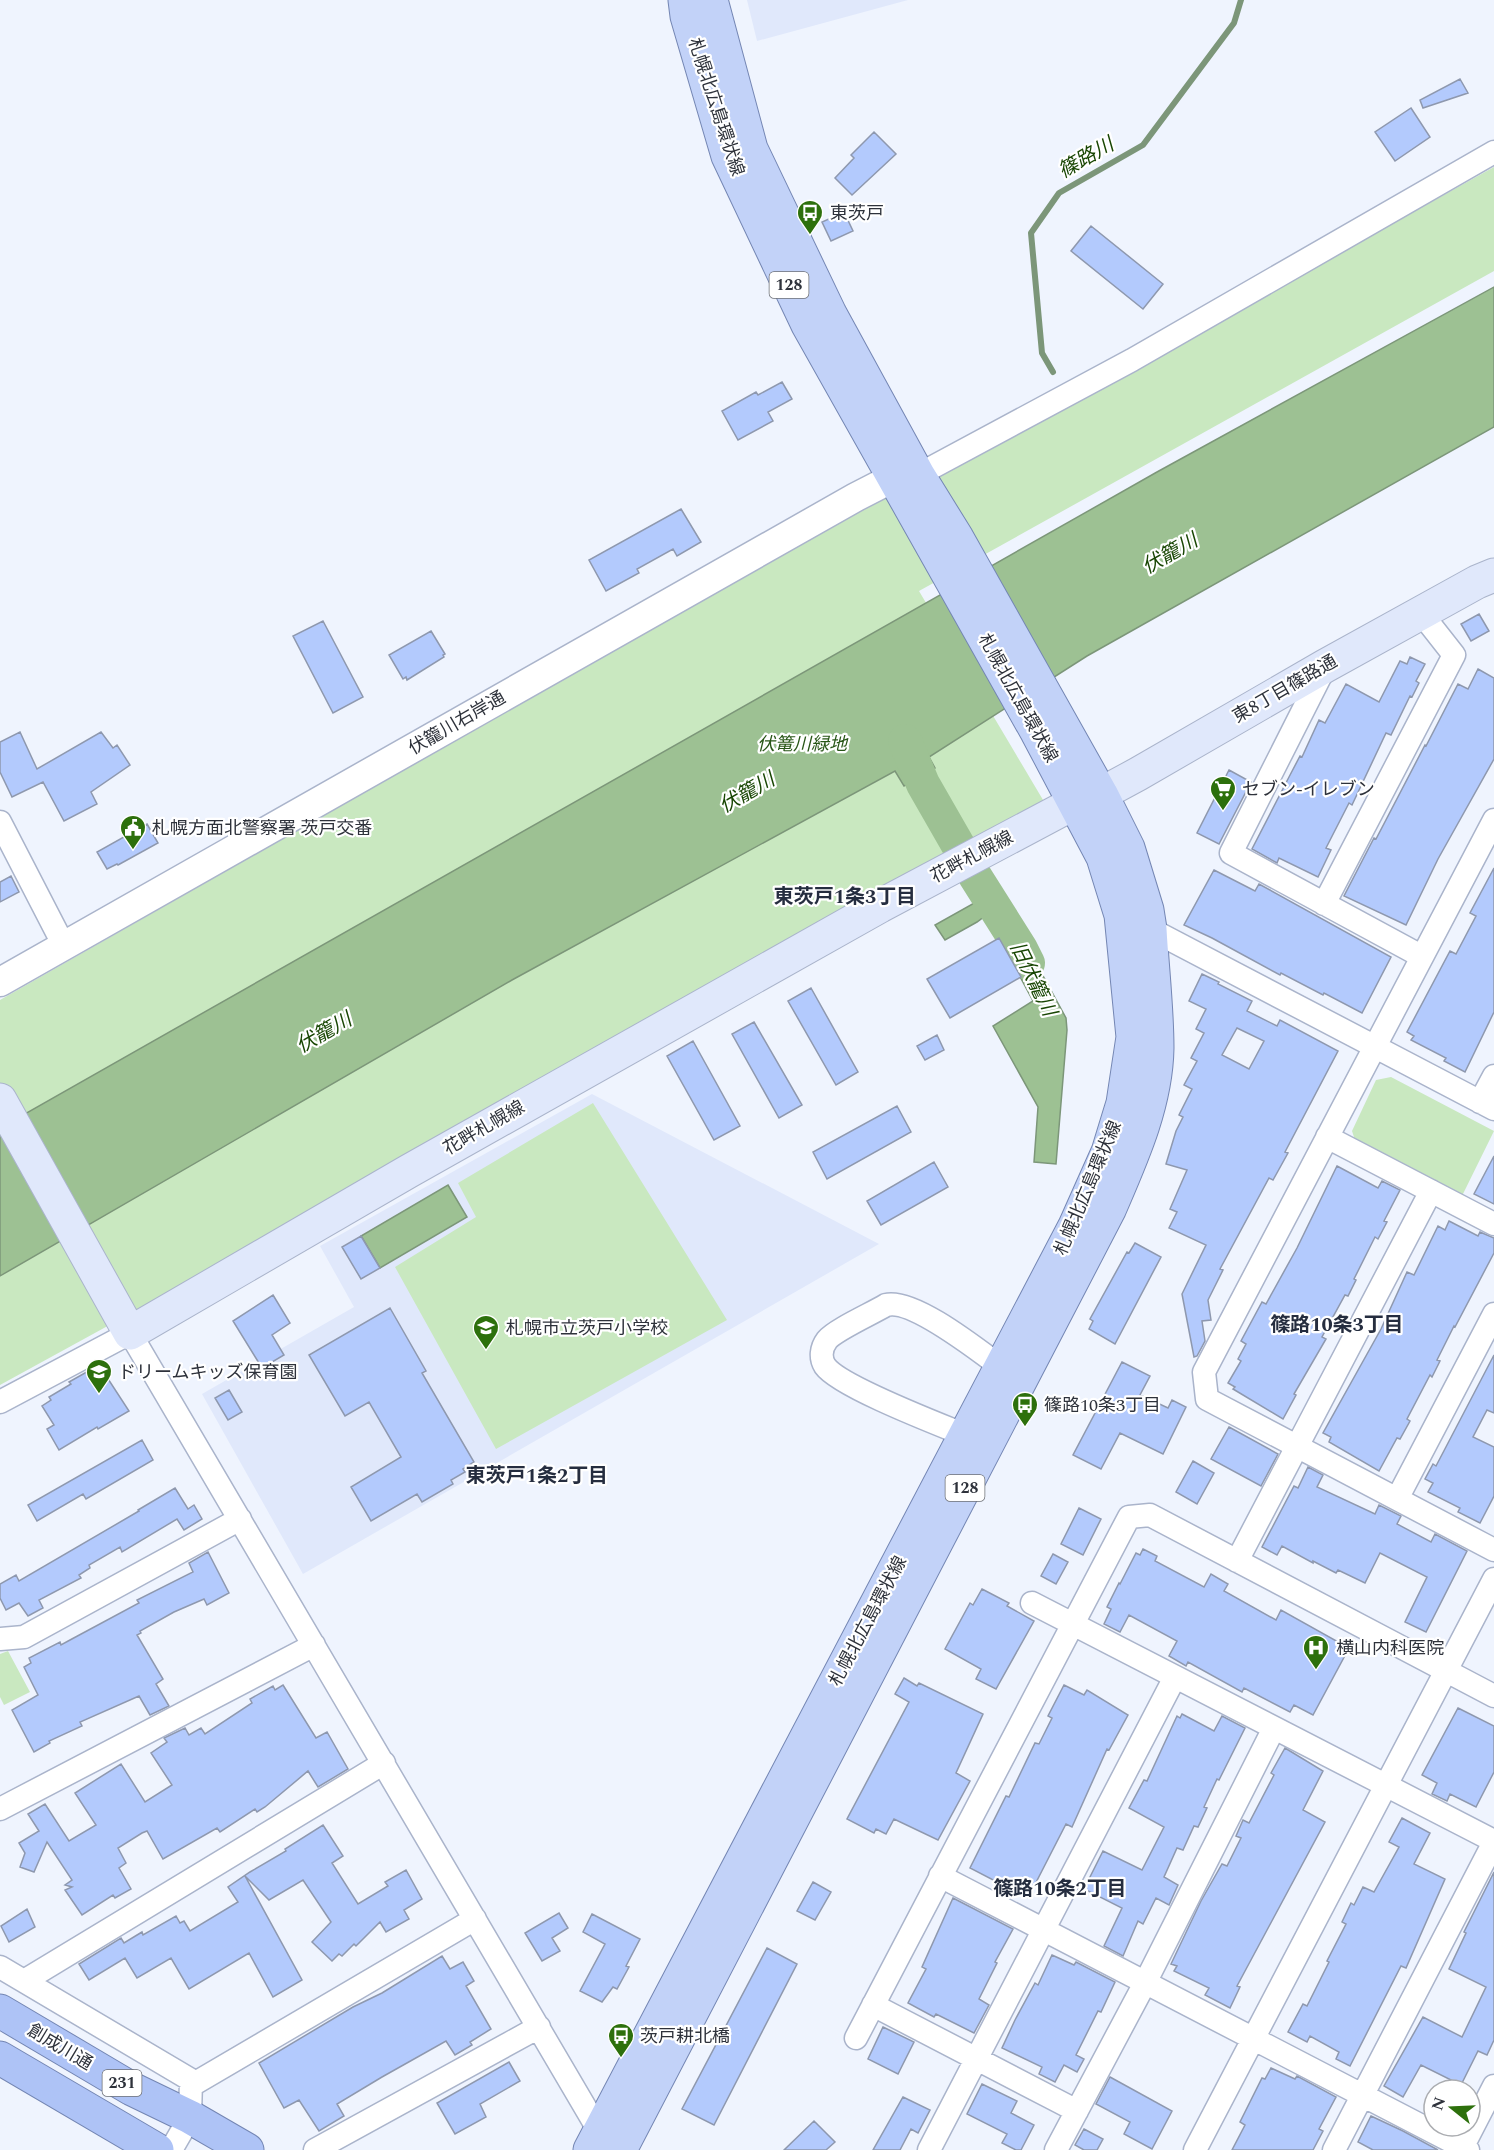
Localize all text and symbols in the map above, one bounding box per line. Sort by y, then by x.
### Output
street label: 札幌北広島環状線 [681,34,751,180]
water label: 篠路川 [1053,129,1121,186]
bus stop icon: 東茨戸 [795,198,825,236]
place label: 東茨戸 [830,200,884,227]
road number: 128 [770,272,808,298]
water label: 伏籠川 [1137,525,1205,582]
street label: 札幌北広島環状線 [971,628,1065,768]
street label: 東8丁目篠路通 [1228,648,1342,730]
street label: 伏籠川右岸通 [403,684,511,762]
park label: 伏篭川緑地 [757,731,849,758]
water label: 伏籠川 [714,764,782,821]
supermarket icon: セブン-イレブン [1208,774,1238,812]
place label: セブン-イレブン [1242,776,1375,803]
public building icon: 札幌方面北警察署 茨戸交番 [118,813,148,851]
place label: 札幌方面北警察署 茨戸交番 [152,815,373,842]
street label: 花畔札幌線 [926,824,1018,890]
district label: 東茨戸1条3丁目 [774,882,916,912]
water label: 旧伏籠川 [1002,936,1065,1023]
water label: 伏籠川 [291,1004,359,1061]
street label: 花畔札幌線 [438,1094,530,1162]
street label: 札幌北広島環状線 [1047,1116,1129,1260]
district label: 篠路10条3丁目 [1270,1310,1404,1340]
school or university icon: 札幌市立茨戸小学校 [471,1313,501,1351]
place label: 札幌市立茨戸小学校 [506,1315,668,1342]
school or university icon: ドリームキッズ保育園 [84,1357,114,1395]
place label: ドリームキッズ保育園 [118,1359,297,1386]
bus stop icon: 篠路10条3丁目 [1010,1390,1040,1428]
place label: 篠路10条3丁目 [1044,1392,1161,1419]
district label: 東茨戸1条2丁目 [466,1461,608,1491]
road number: 128 [946,1475,984,1501]
street label: 札幌北広島環状線 [822,1551,914,1691]
hospital icon: 横山内科医院 [1301,1633,1331,1671]
place label: 横山内科医院 [1336,1635,1444,1662]
district label: 篠路10条2丁目 [993,1874,1127,1904]
street label: 創成川通 [22,2017,98,2077]
bus stop icon: 茨戸耕北橋 [606,2021,636,2059]
place label: 茨戸耕北橋 [640,2023,730,2050]
road number: 231 [102,2070,142,2096]
north arrow [1422,2078,1482,2138]
text: N [1425,2094,1452,2114]

